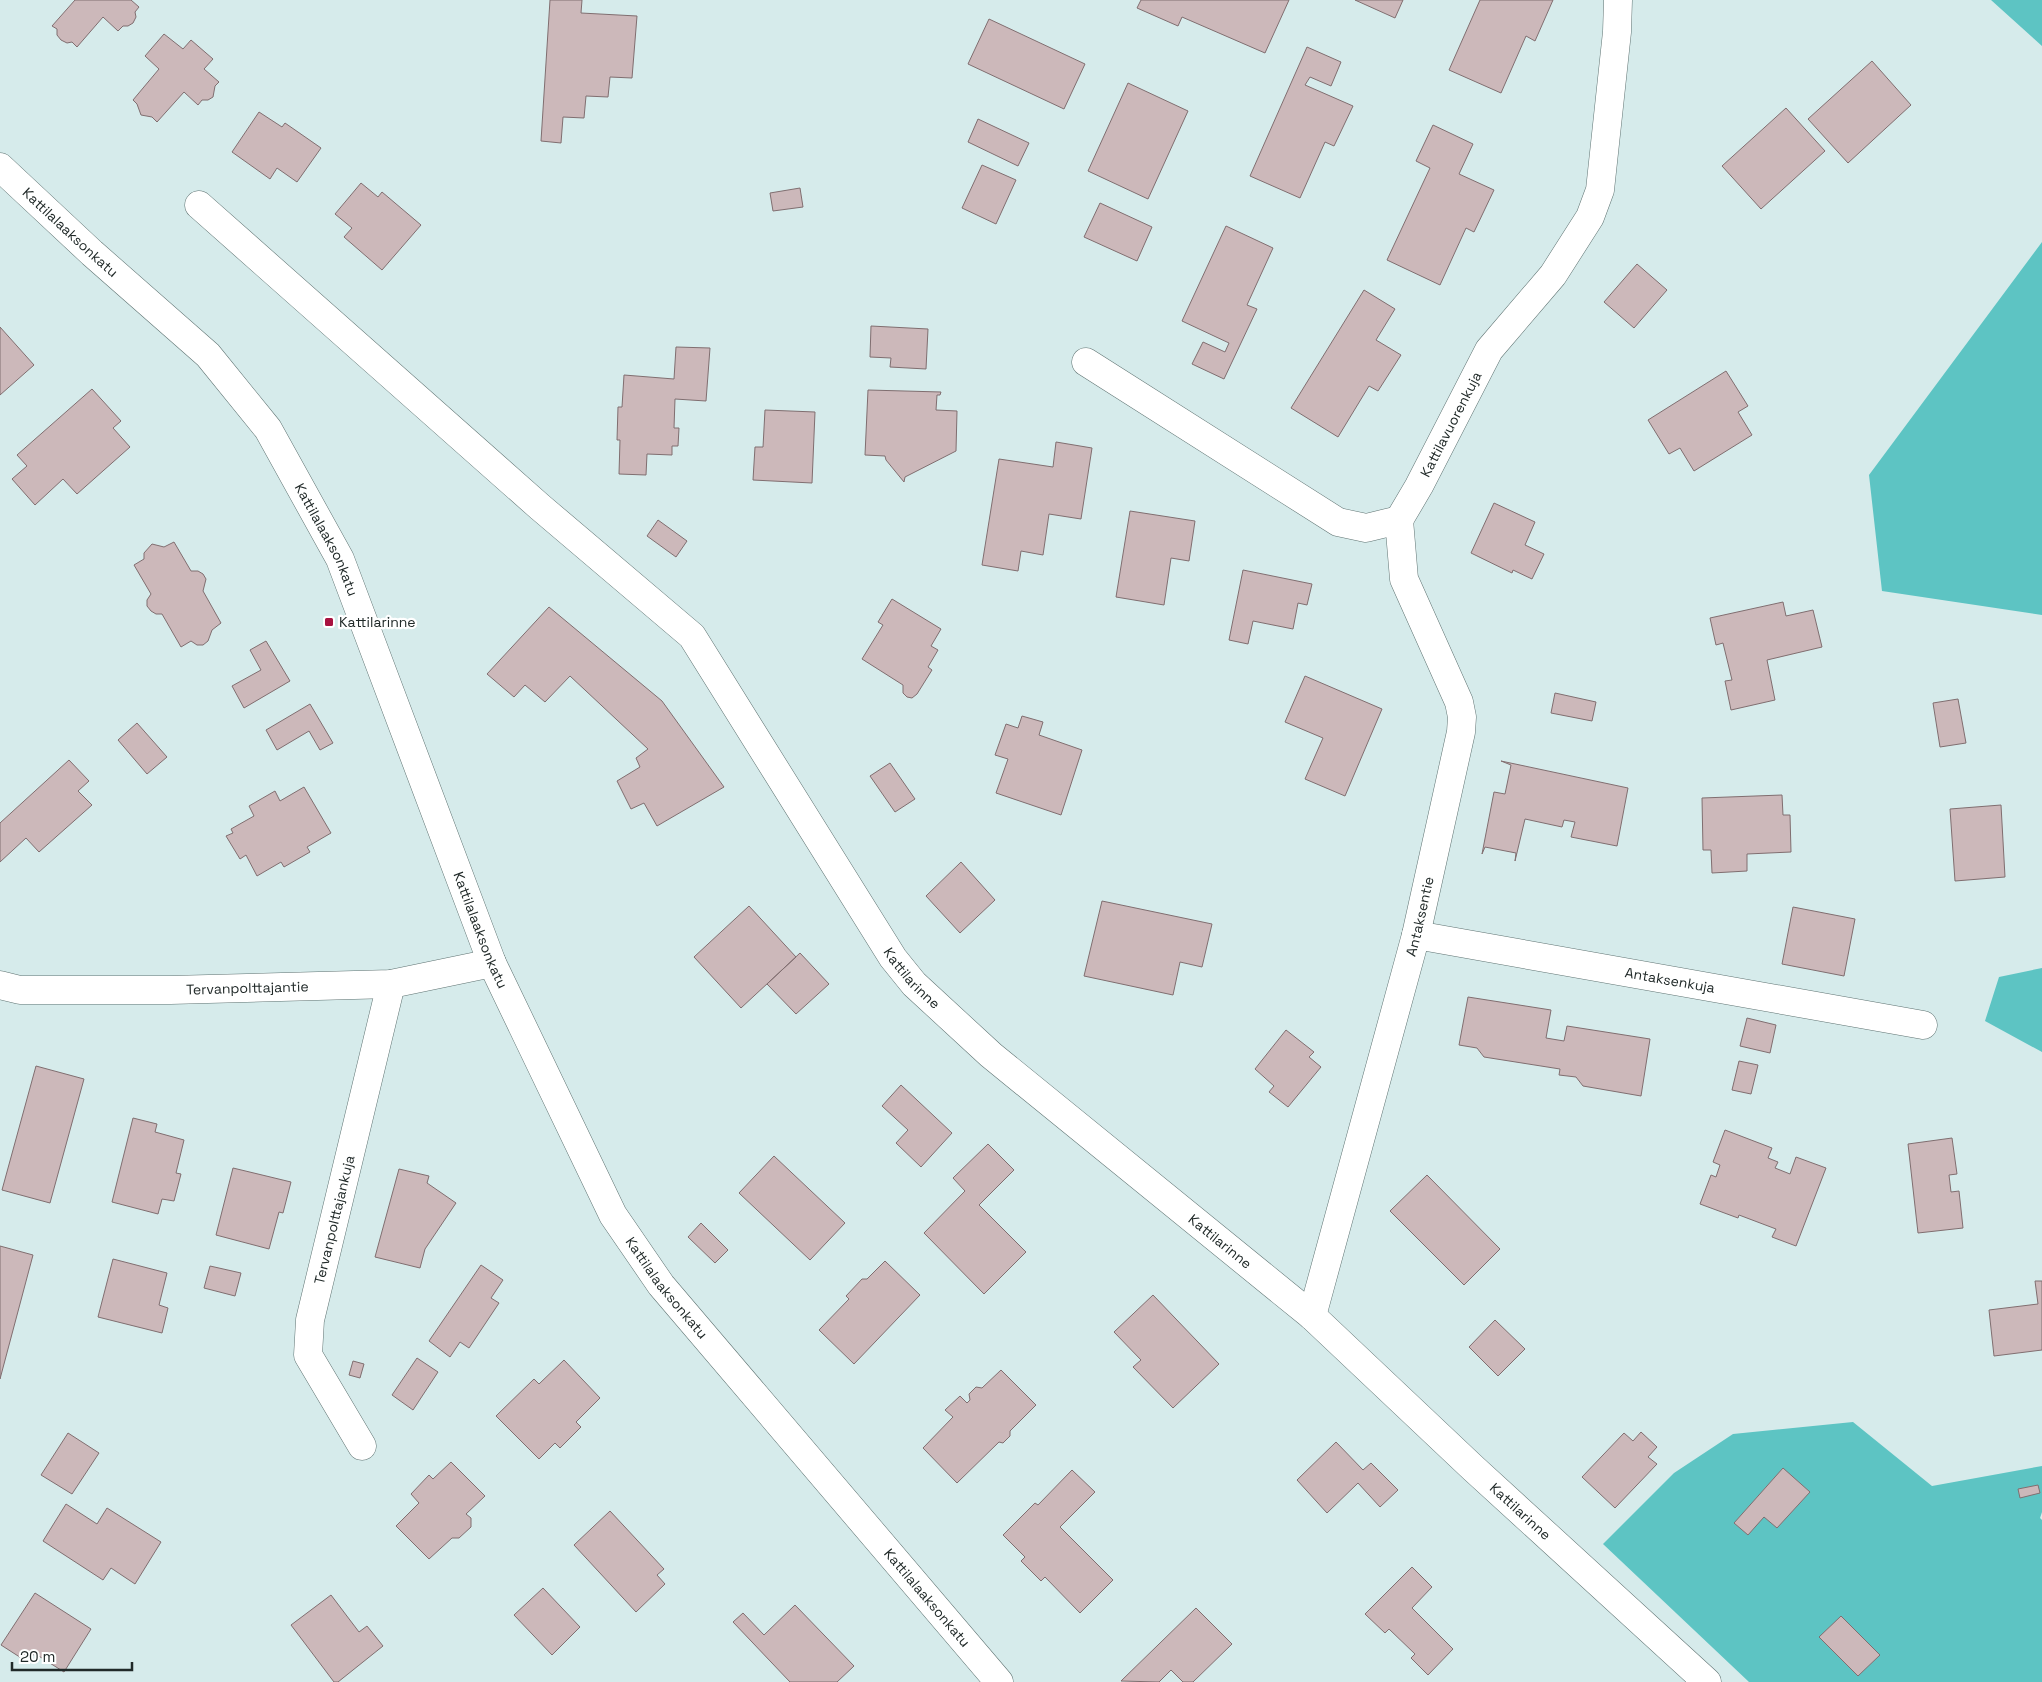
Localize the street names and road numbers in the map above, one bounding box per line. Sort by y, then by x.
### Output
street label: Kattilalaaksonkatu [19,184,122,281]
street label: Kattilavuorenkuja [1416,368,1485,480]
street label: Kattilalaaksonkatu [291,480,362,598]
street label: Kattilalaaksonkatu [449,869,512,991]
street label: Antaksentie [1402,875,1438,958]
street label: Kattilarinne [880,944,944,1013]
street label: Antaksenkuja [1624,963,1716,997]
street label: Tervanpolttajantie [186,977,309,999]
street label: Tervanpolttajankuja [310,1153,358,1286]
street label: Kattilarinne [1185,1210,1256,1273]
street label: Kattilalaaksonkatu [622,1233,712,1342]
street label: Kattilarinne [1486,1479,1555,1544]
street label: Kattilalaaksonkatu [880,1545,974,1651]

